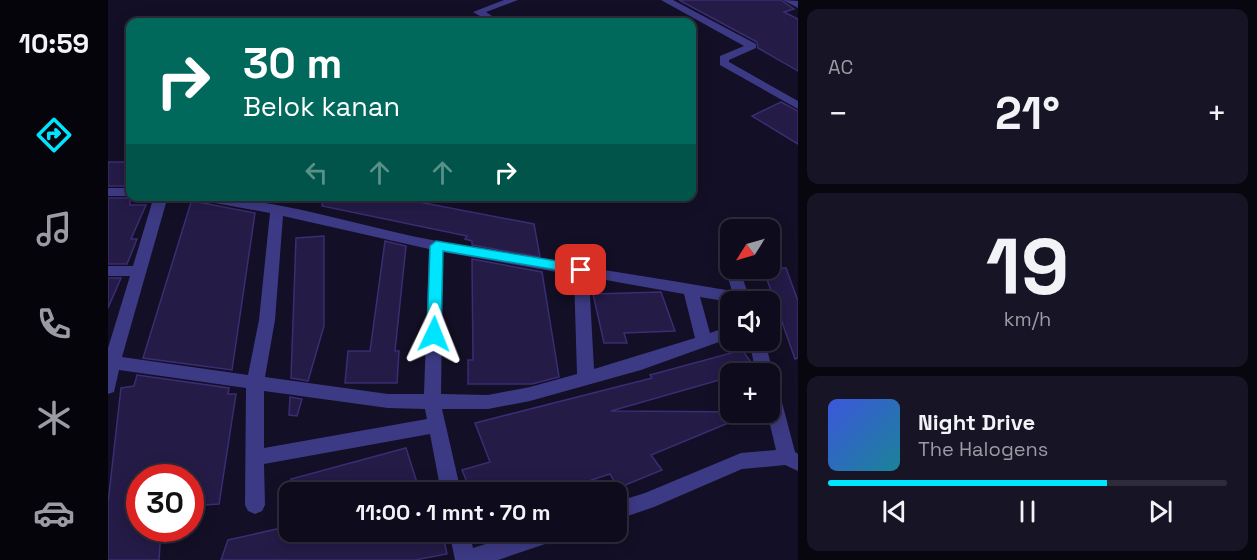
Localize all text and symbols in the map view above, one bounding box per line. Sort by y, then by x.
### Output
text: 10:59 [19,26,89,61]
text: 30 m [243,37,342,90]
icon: right [144,42,222,120]
text: AC [828,54,853,80]
text: 21° [995,85,1060,142]
text: Belok kanan [243,89,400,124]
text: − [828,93,848,135]
text: + [1207,93,1227,135]
icon: directions [33,114,75,156]
icon: left [300,156,333,189]
icon: ahead [363,156,396,189]
icon: ahead [426,156,459,189]
icon: right [489,156,522,189]
icon: music [33,208,75,250]
text: 19 [986,217,1069,317]
north arrow [720,219,780,279]
map controls [720,219,780,423]
pin [555,244,606,295]
icon: arrive [564,253,597,286]
button: sound [720,291,780,351]
position arrow [402,302,466,366]
icon: phone [33,303,75,345]
text: km/h [1004,306,1051,332]
button: + [720,363,780,423]
icon: climate [33,397,75,439]
text: Night Drive [918,408,1035,436]
text: The Halogens [918,436,1048,462]
speed limit sign: 30 [126,464,204,542]
icon: car [33,492,75,534]
icon: previous [878,495,911,528]
icon: pause [1011,495,1044,528]
icon: next [1144,495,1177,528]
text: 11:00 · 1 mnt · 70 m [355,498,551,526]

